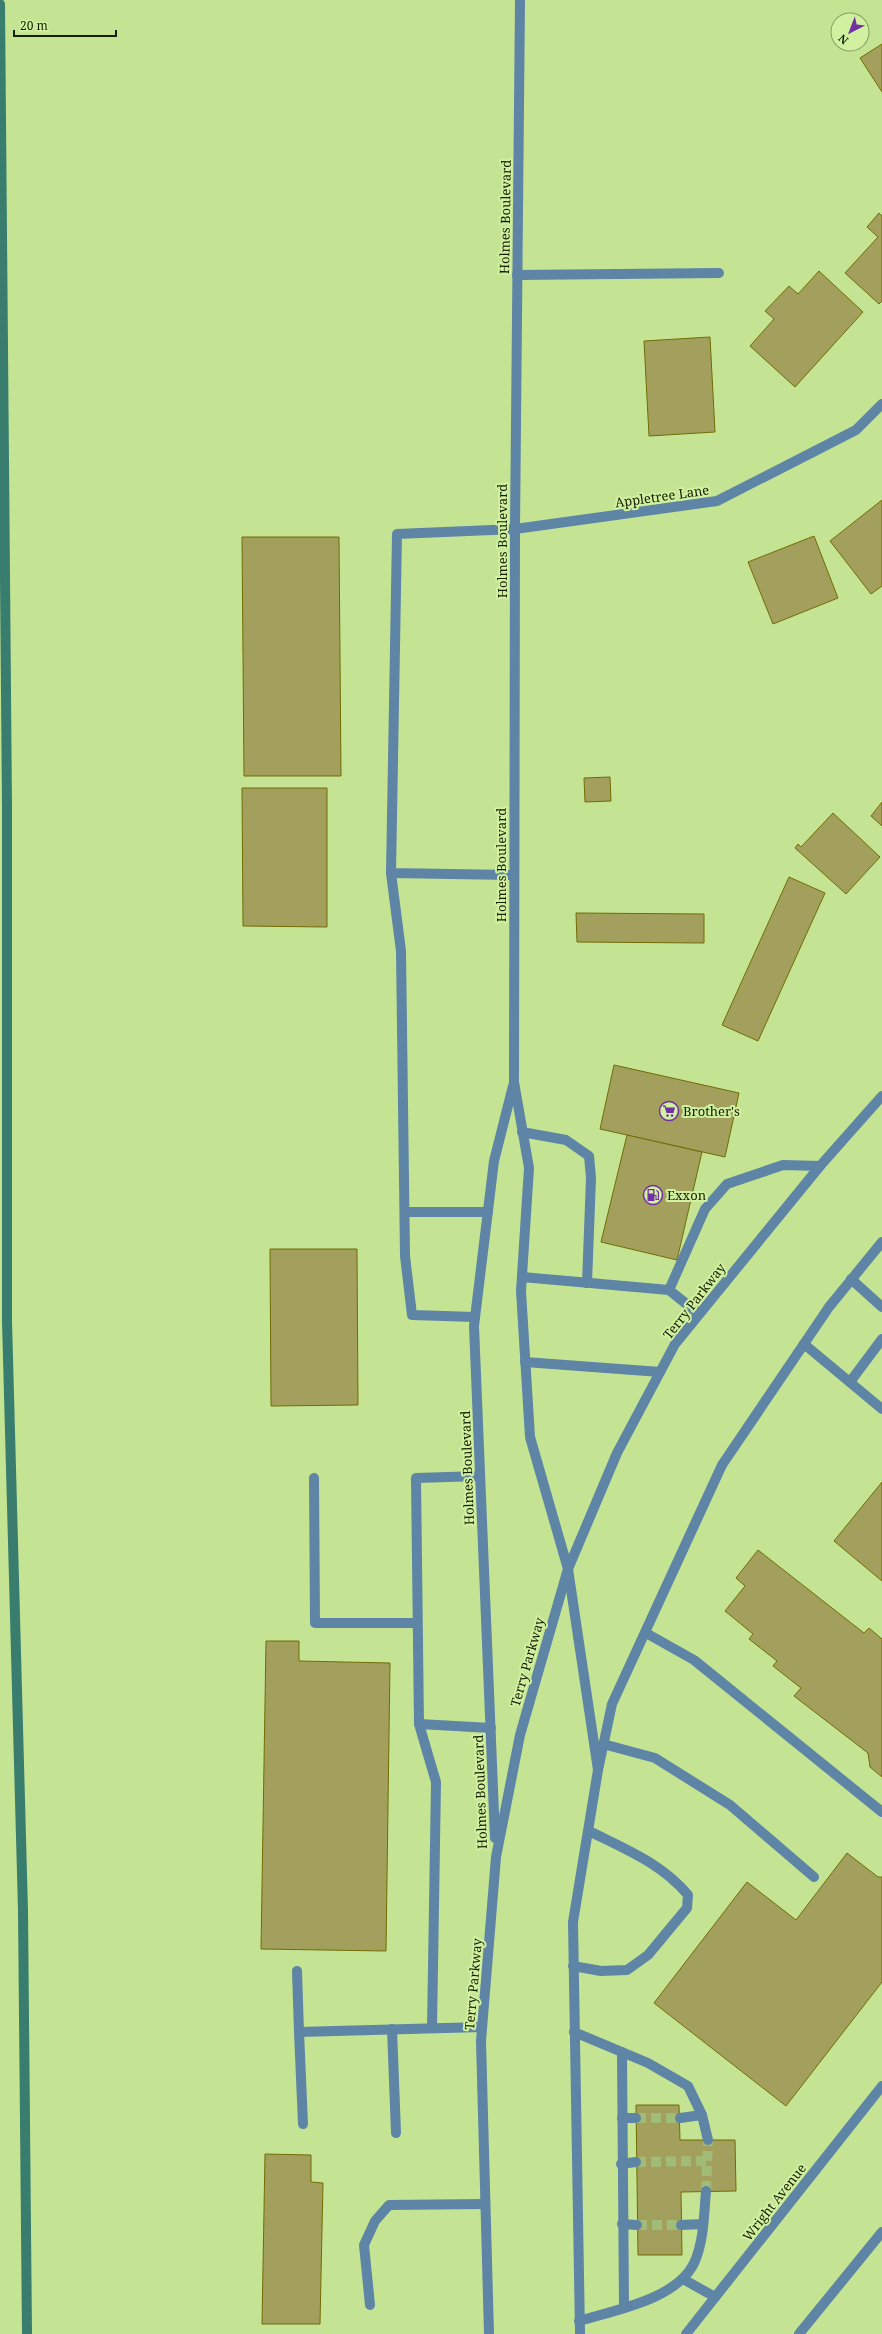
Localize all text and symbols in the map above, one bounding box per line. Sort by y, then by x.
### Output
scale bar [14,12,116,38]
north arrow [830,12,870,52]
text: 20 m [20,17,48,34]
text: N [834,31,851,48]
street label: Holmes Boulevard [495,160,515,274]
street label: Appletree Lane [614,480,710,512]
street label: Holmes Boulevard [493,484,511,598]
street label: Holmes Boulevard [492,808,510,922]
supermarket icon: Brother's [658,1100,680,1122]
place label: Brother's [683,1102,740,1120]
fuel station icon: Exxon [642,1184,664,1206]
place label: Exxon [667,1186,707,1204]
street label: Terry Parkway [659,1259,730,1343]
street label: Holmes Boulevard [456,1410,478,1526]
street label: Terry Parkway [506,1615,548,1709]
street label: Holmes Boulevard [469,1734,491,1850]
street label: Terry Parkway [460,1937,486,2030]
street label: Wright Avenue [738,2160,810,2244]

